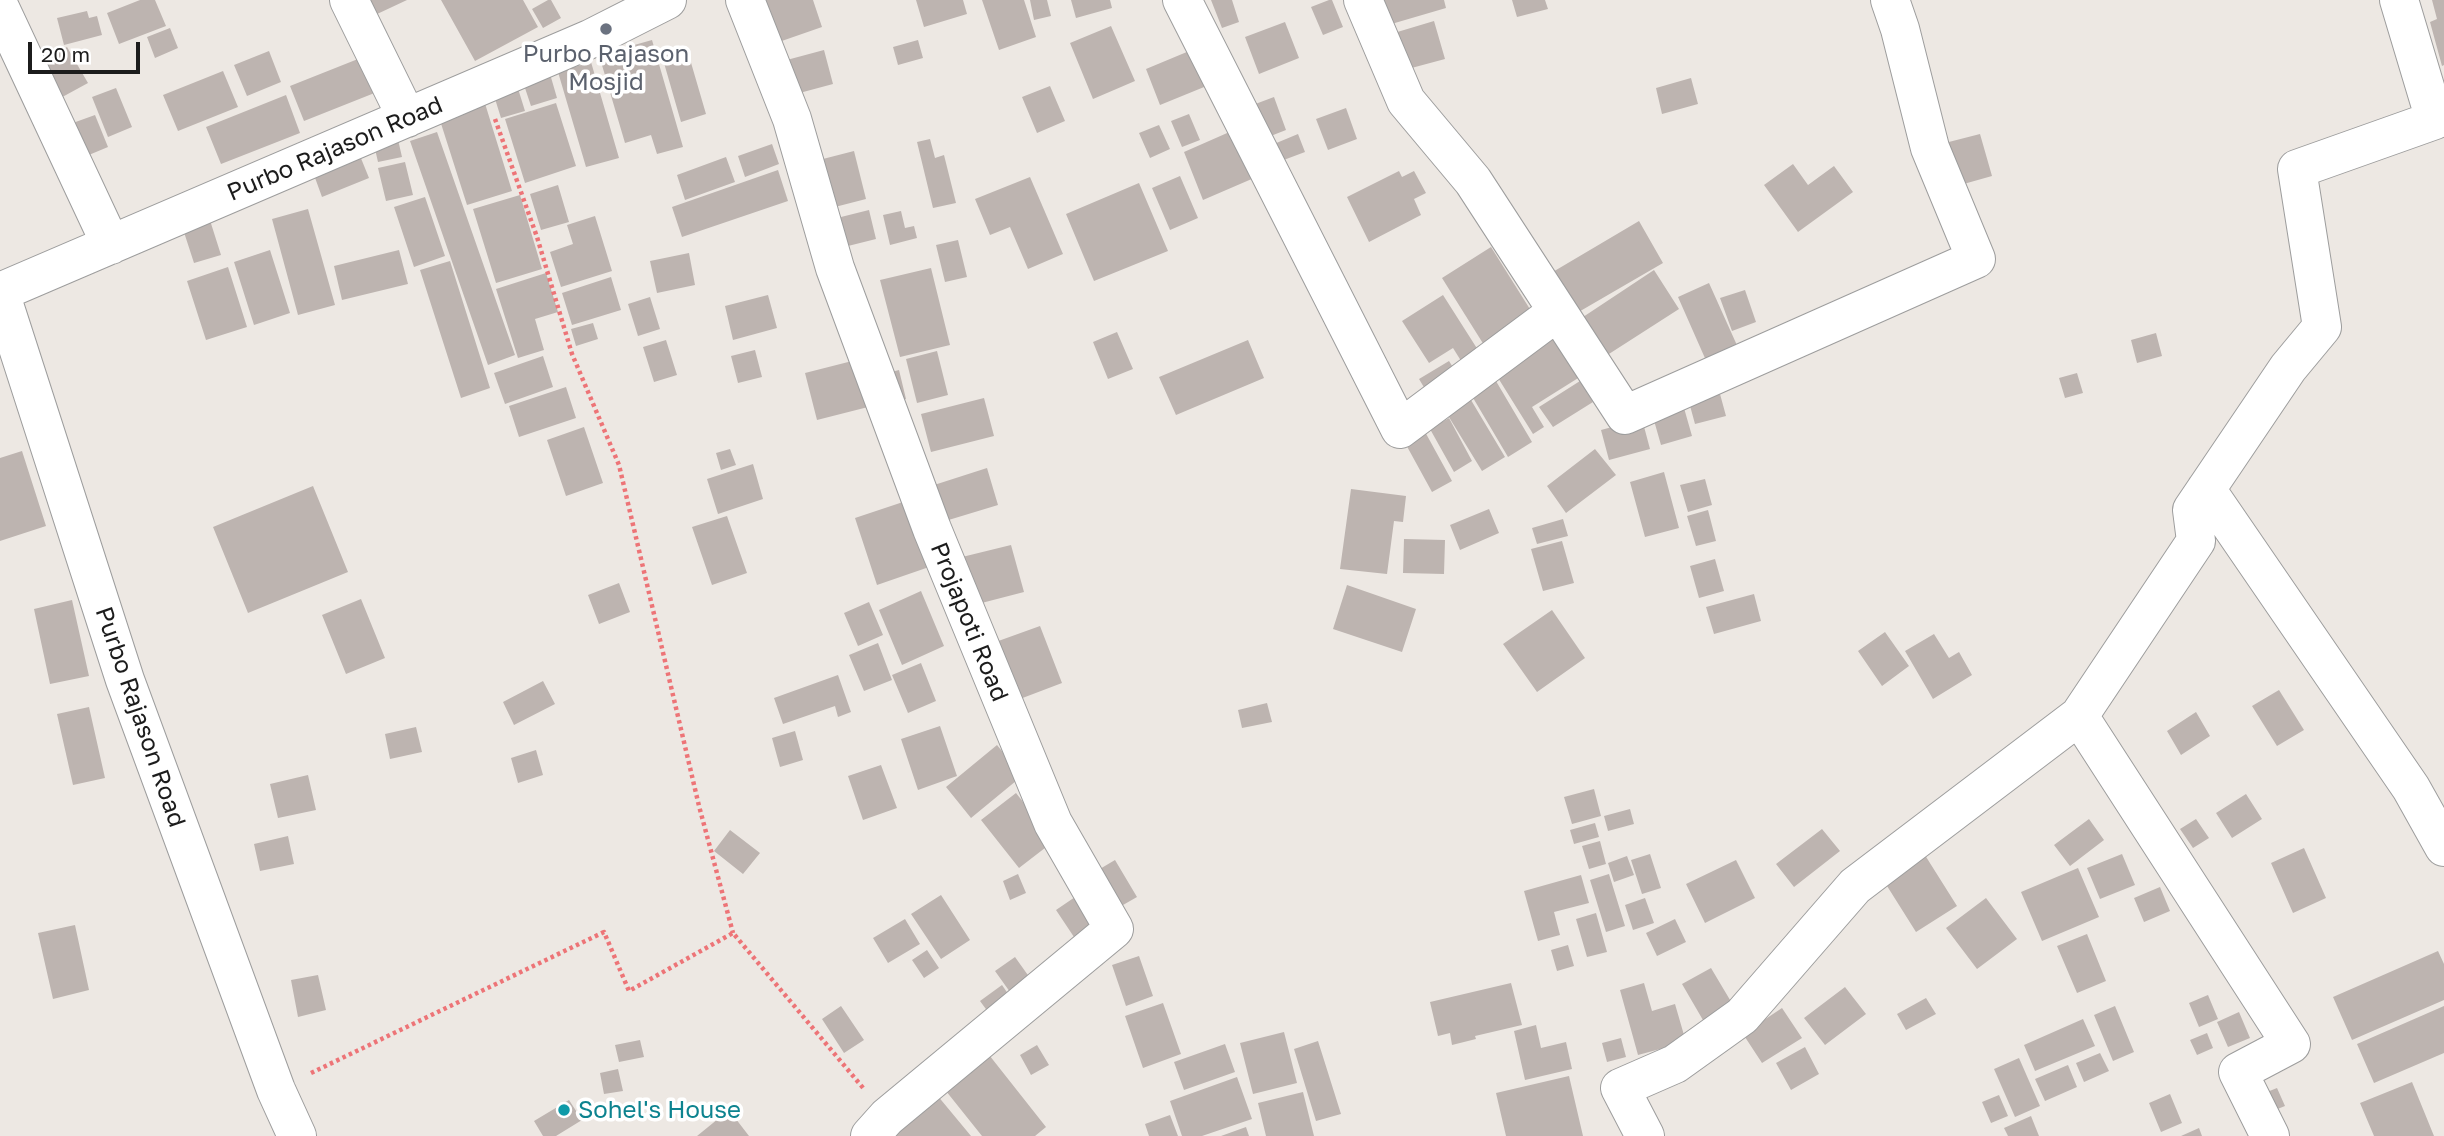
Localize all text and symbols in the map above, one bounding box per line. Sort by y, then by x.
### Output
marker: Purbo Rajason Mosjid [598,21,614,37]
scale bar [32,28,144,72]
place label: Purbo Rajason Mosjid [523,40,689,96]
text: 20 m [41,41,90,67]
street label: Purbo Rajason Road [223,91,447,207]
street label: Projapoti Road [924,538,1014,706]
street label: Purbo Rajason Road [89,603,191,831]
place label: Sohel's House [578,1096,741,1124]
marker: Sohel's House [556,1102,572,1118]

